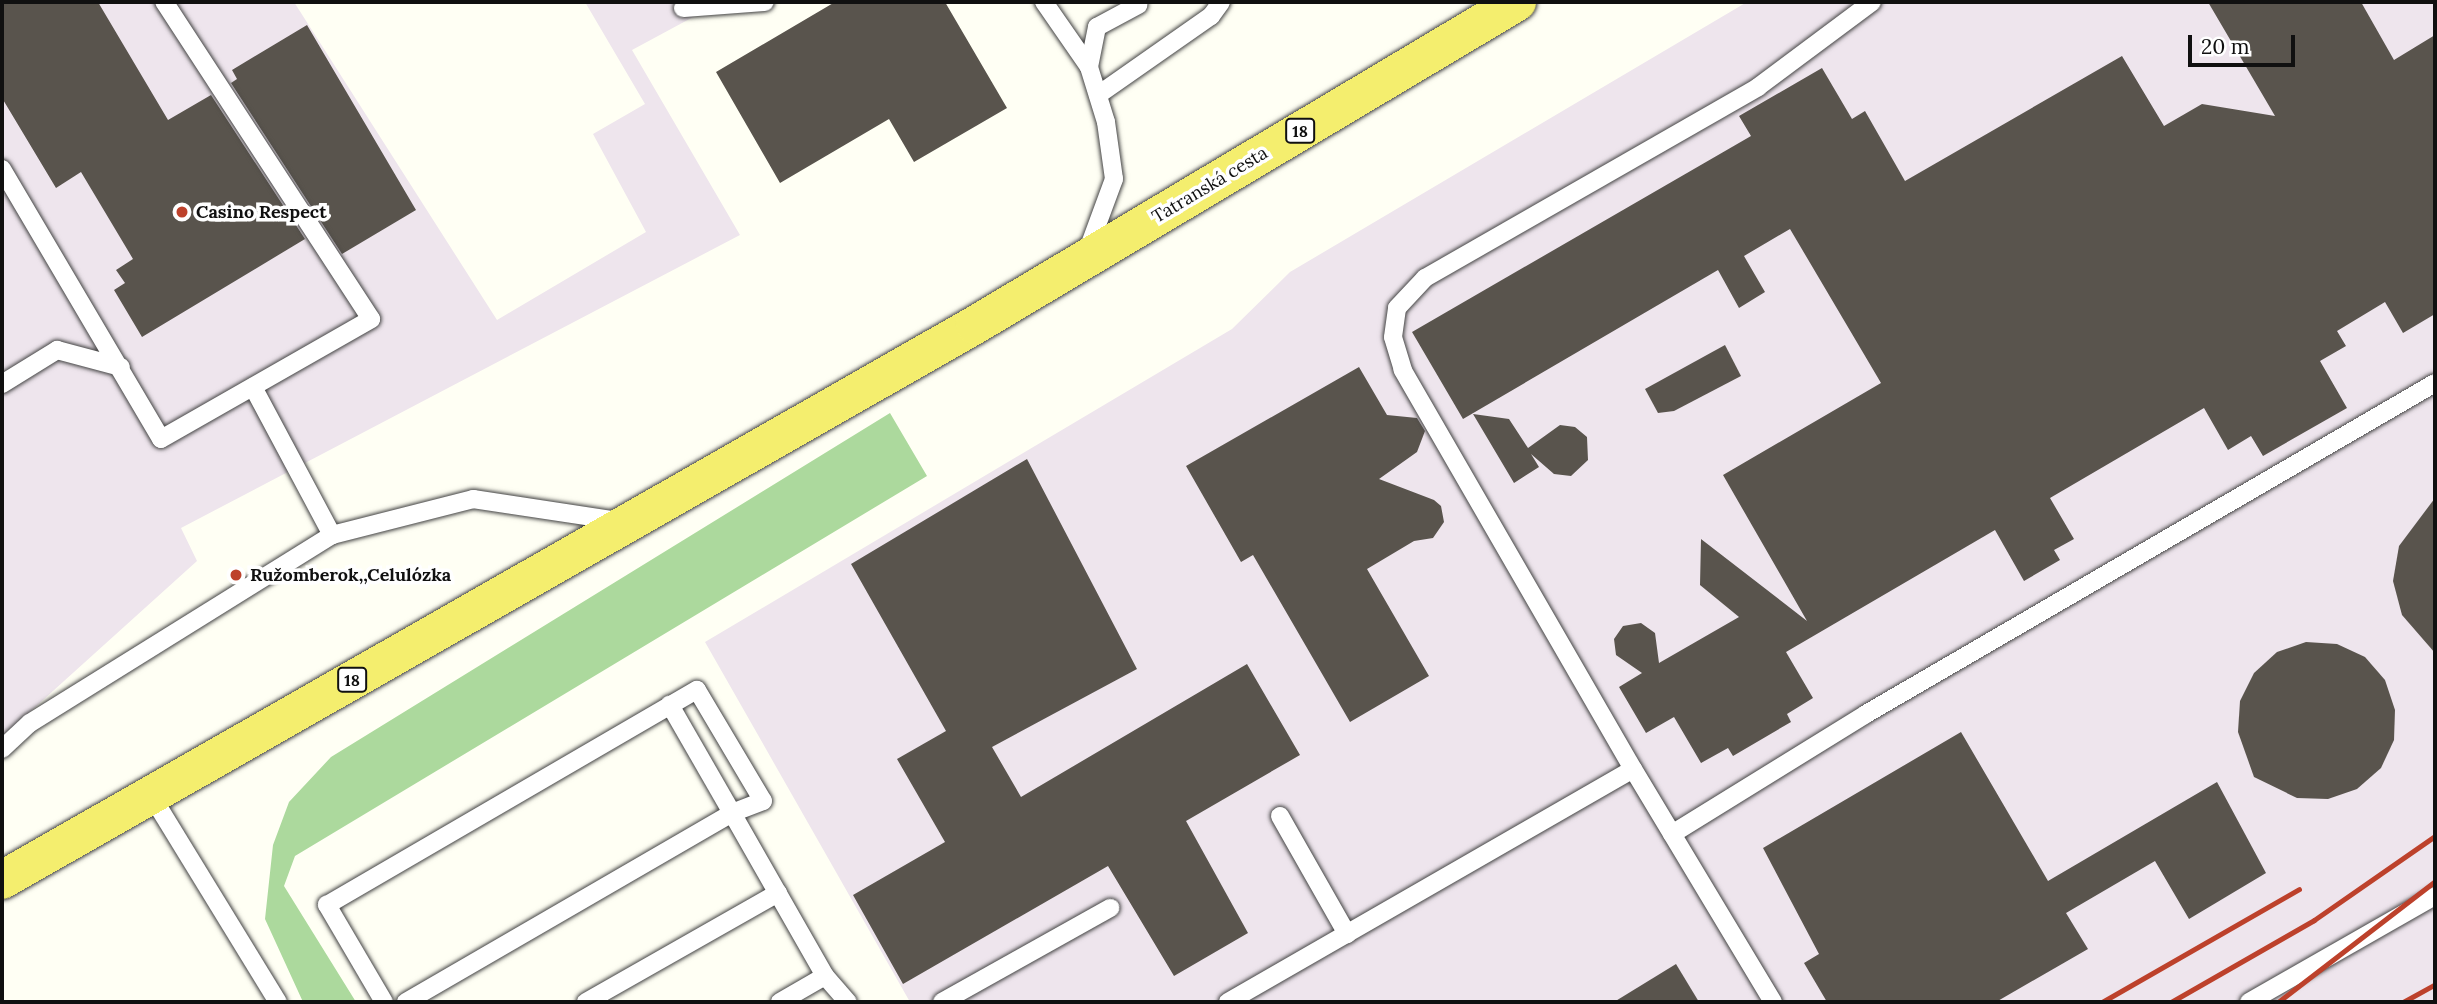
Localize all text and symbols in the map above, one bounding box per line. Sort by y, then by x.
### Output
scale bar [2192,21,2299,65]
text: 20 m [2201,33,2250,60]
road number: 18 [1284,119,1316,144]
street label: Tatranská cesta [1148,142,1272,228]
place label: Casino Respect [196,201,327,223]
marker: Casino Respect [174,204,190,220]
place label: Ružomberok,,Celulózka [250,564,451,586]
marker: Ružomberok,,Celulózka [228,567,244,583]
road number: 18 [336,667,368,692]

